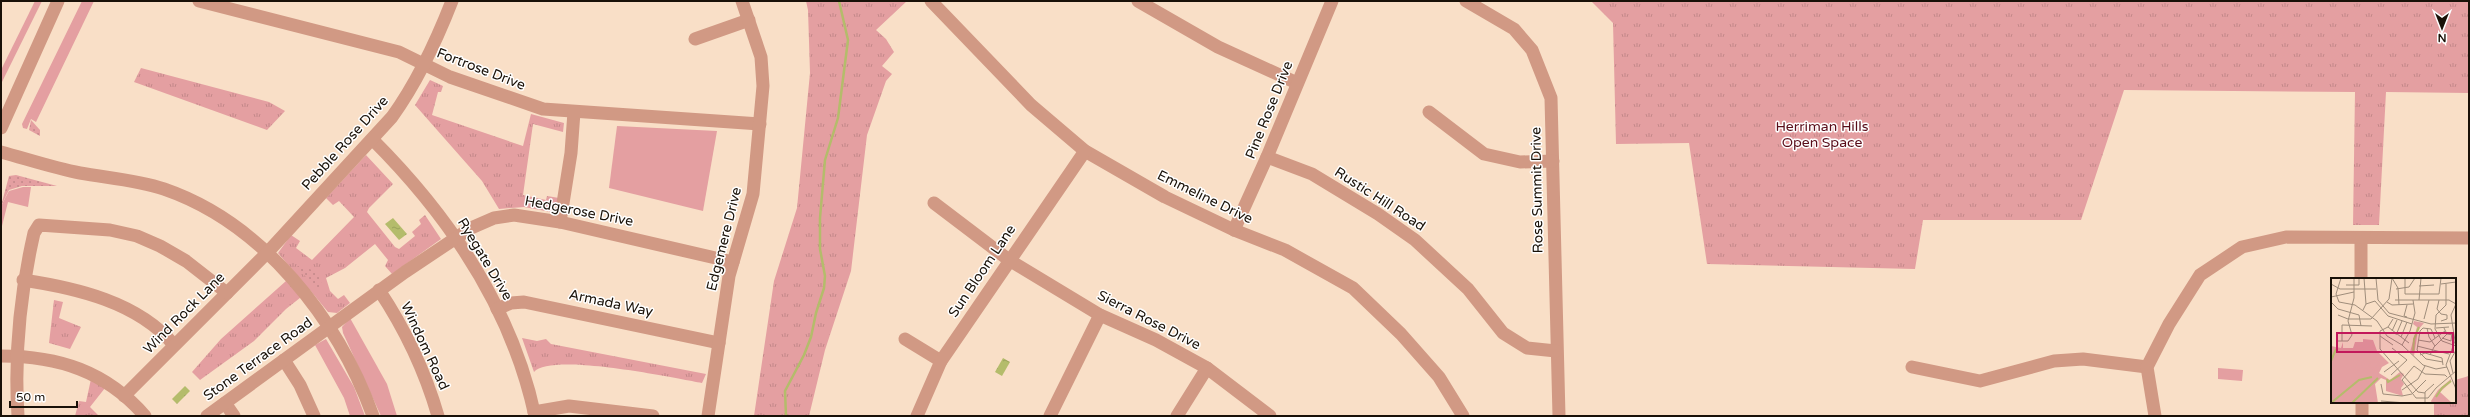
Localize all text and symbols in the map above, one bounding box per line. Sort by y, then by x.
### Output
north arrow [2422,8,2462,48]
text: N [2438,31,2446,44]
street label: Fortrose Drive [434,44,528,94]
street label: Pine Rose Drive [1242,58,1296,161]
street label: Pebble Rose Drive [298,92,392,194]
park label: Herriman Hills Open Space [1775,118,1869,151]
street label: Rose Summit Drive [1527,127,1547,253]
street label: Rustic Hill Road [1331,163,1429,235]
street label: Emmeline Drive [1155,167,1256,227]
street label: Edgemere Drive [703,185,745,293]
street label: Hedgerose Drive [523,192,635,230]
street label: Ryegate Drive [454,215,516,303]
street label: Sun Bloom Lane [945,221,1019,321]
street label: Wind Rock Lane [140,269,228,357]
inset map [2331,278,2456,403]
street label: Armada Way [567,286,655,320]
street label: Sierra Rose Drive [1095,287,1203,353]
street label: Windom Road [397,299,453,393]
street label: Stone Terrace Road [200,314,316,404]
scale bar [10,383,77,409]
text: 50 m [16,390,45,404]

